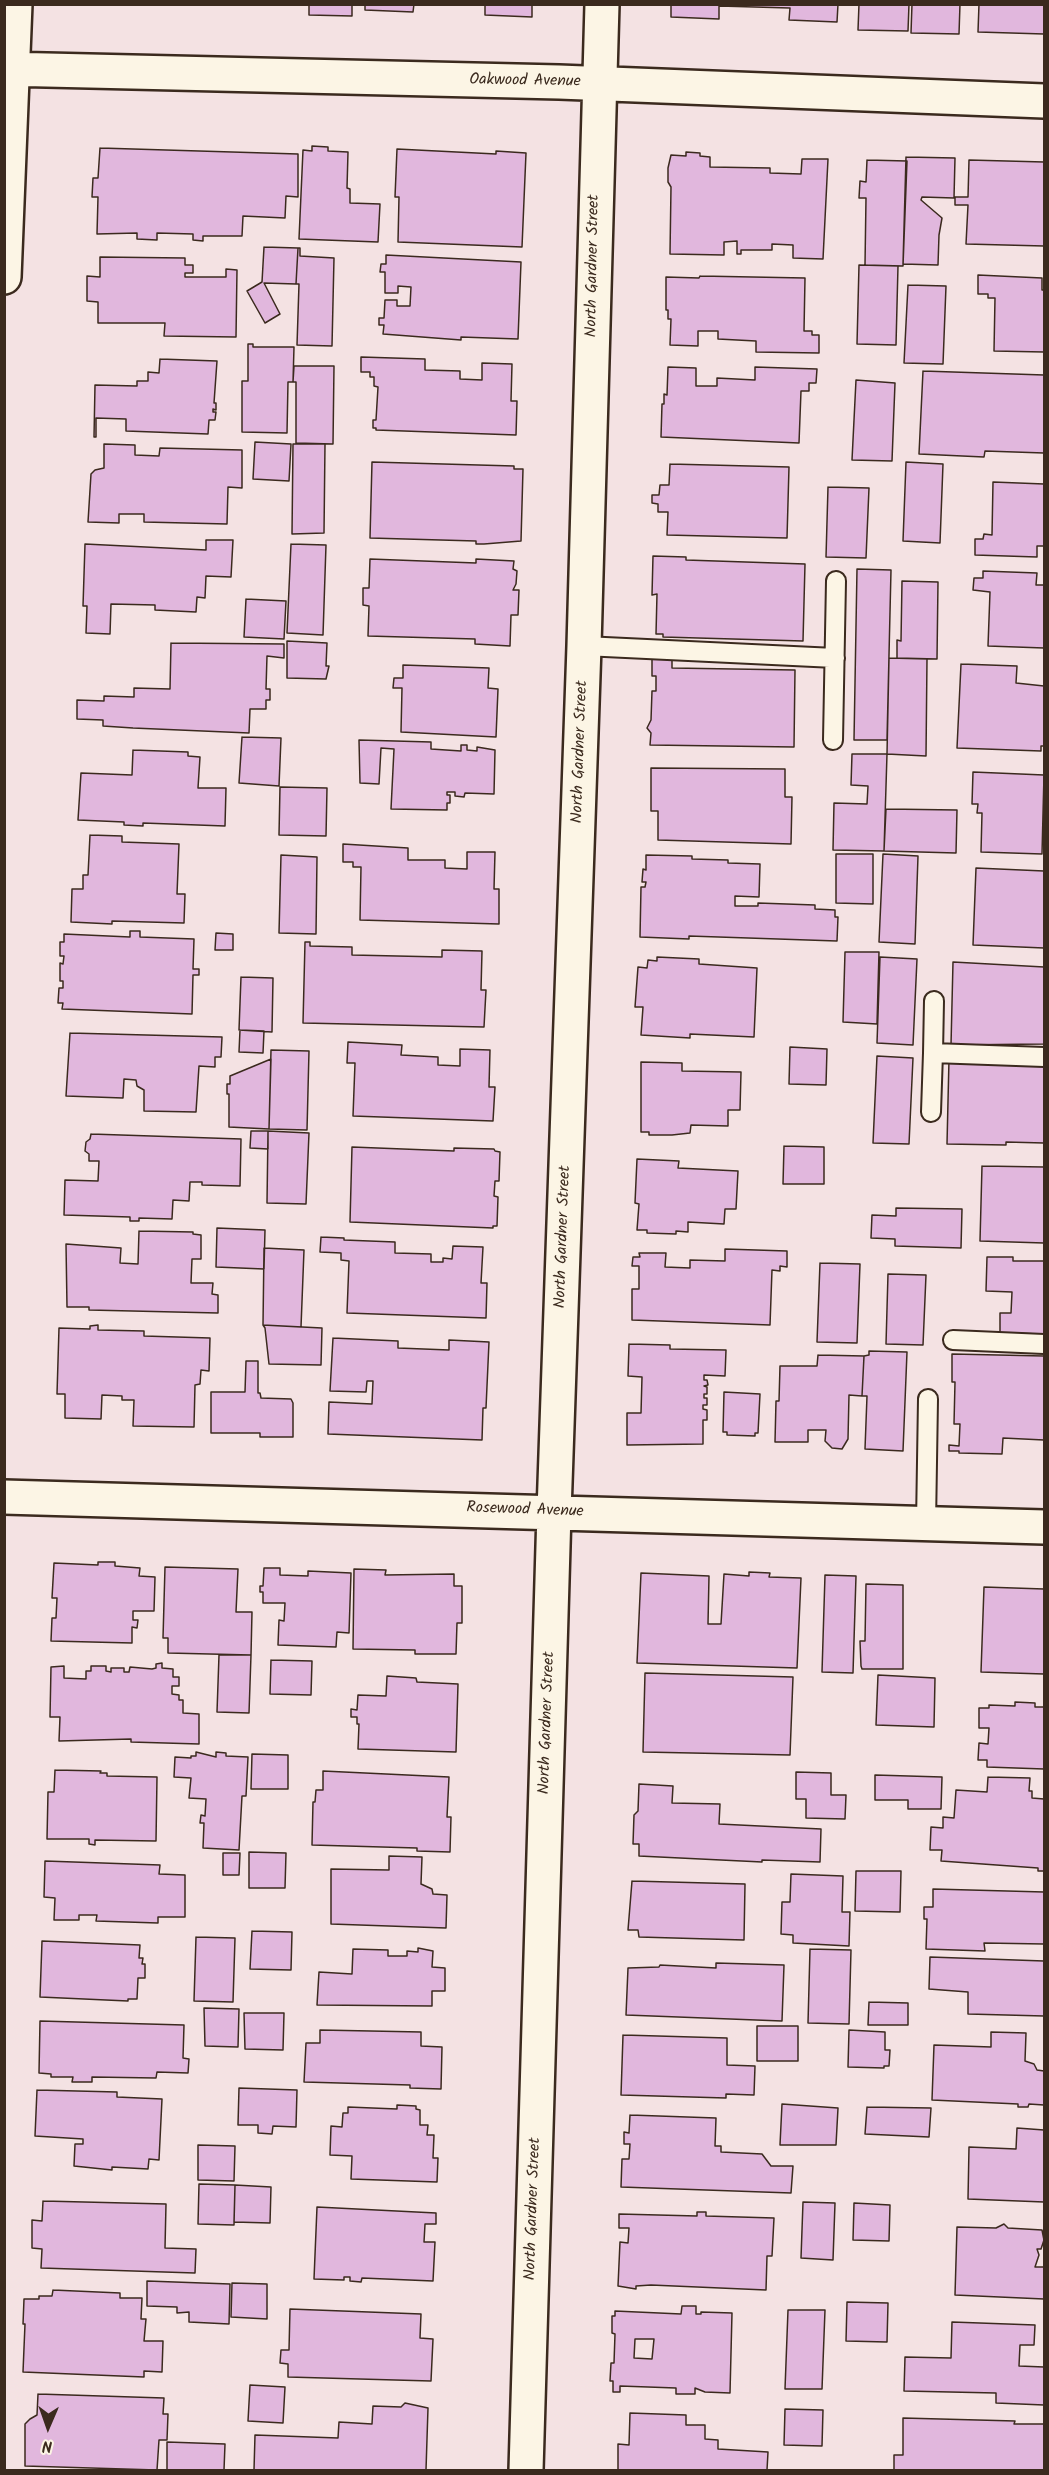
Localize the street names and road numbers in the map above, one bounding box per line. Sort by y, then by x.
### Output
street label: Oakwood Avenue [469,71,581,93]
street label: North Gardner Street [583,194,605,338]
street label: North Gardner Street [569,680,593,824]
street label: North Gardner Street [552,1165,576,1309]
street label: Rosewood Avenue [466,1499,584,1523]
street label: North Gardner Street [536,1651,560,1795]
street label: North Gardner Street [522,2137,546,2281]

